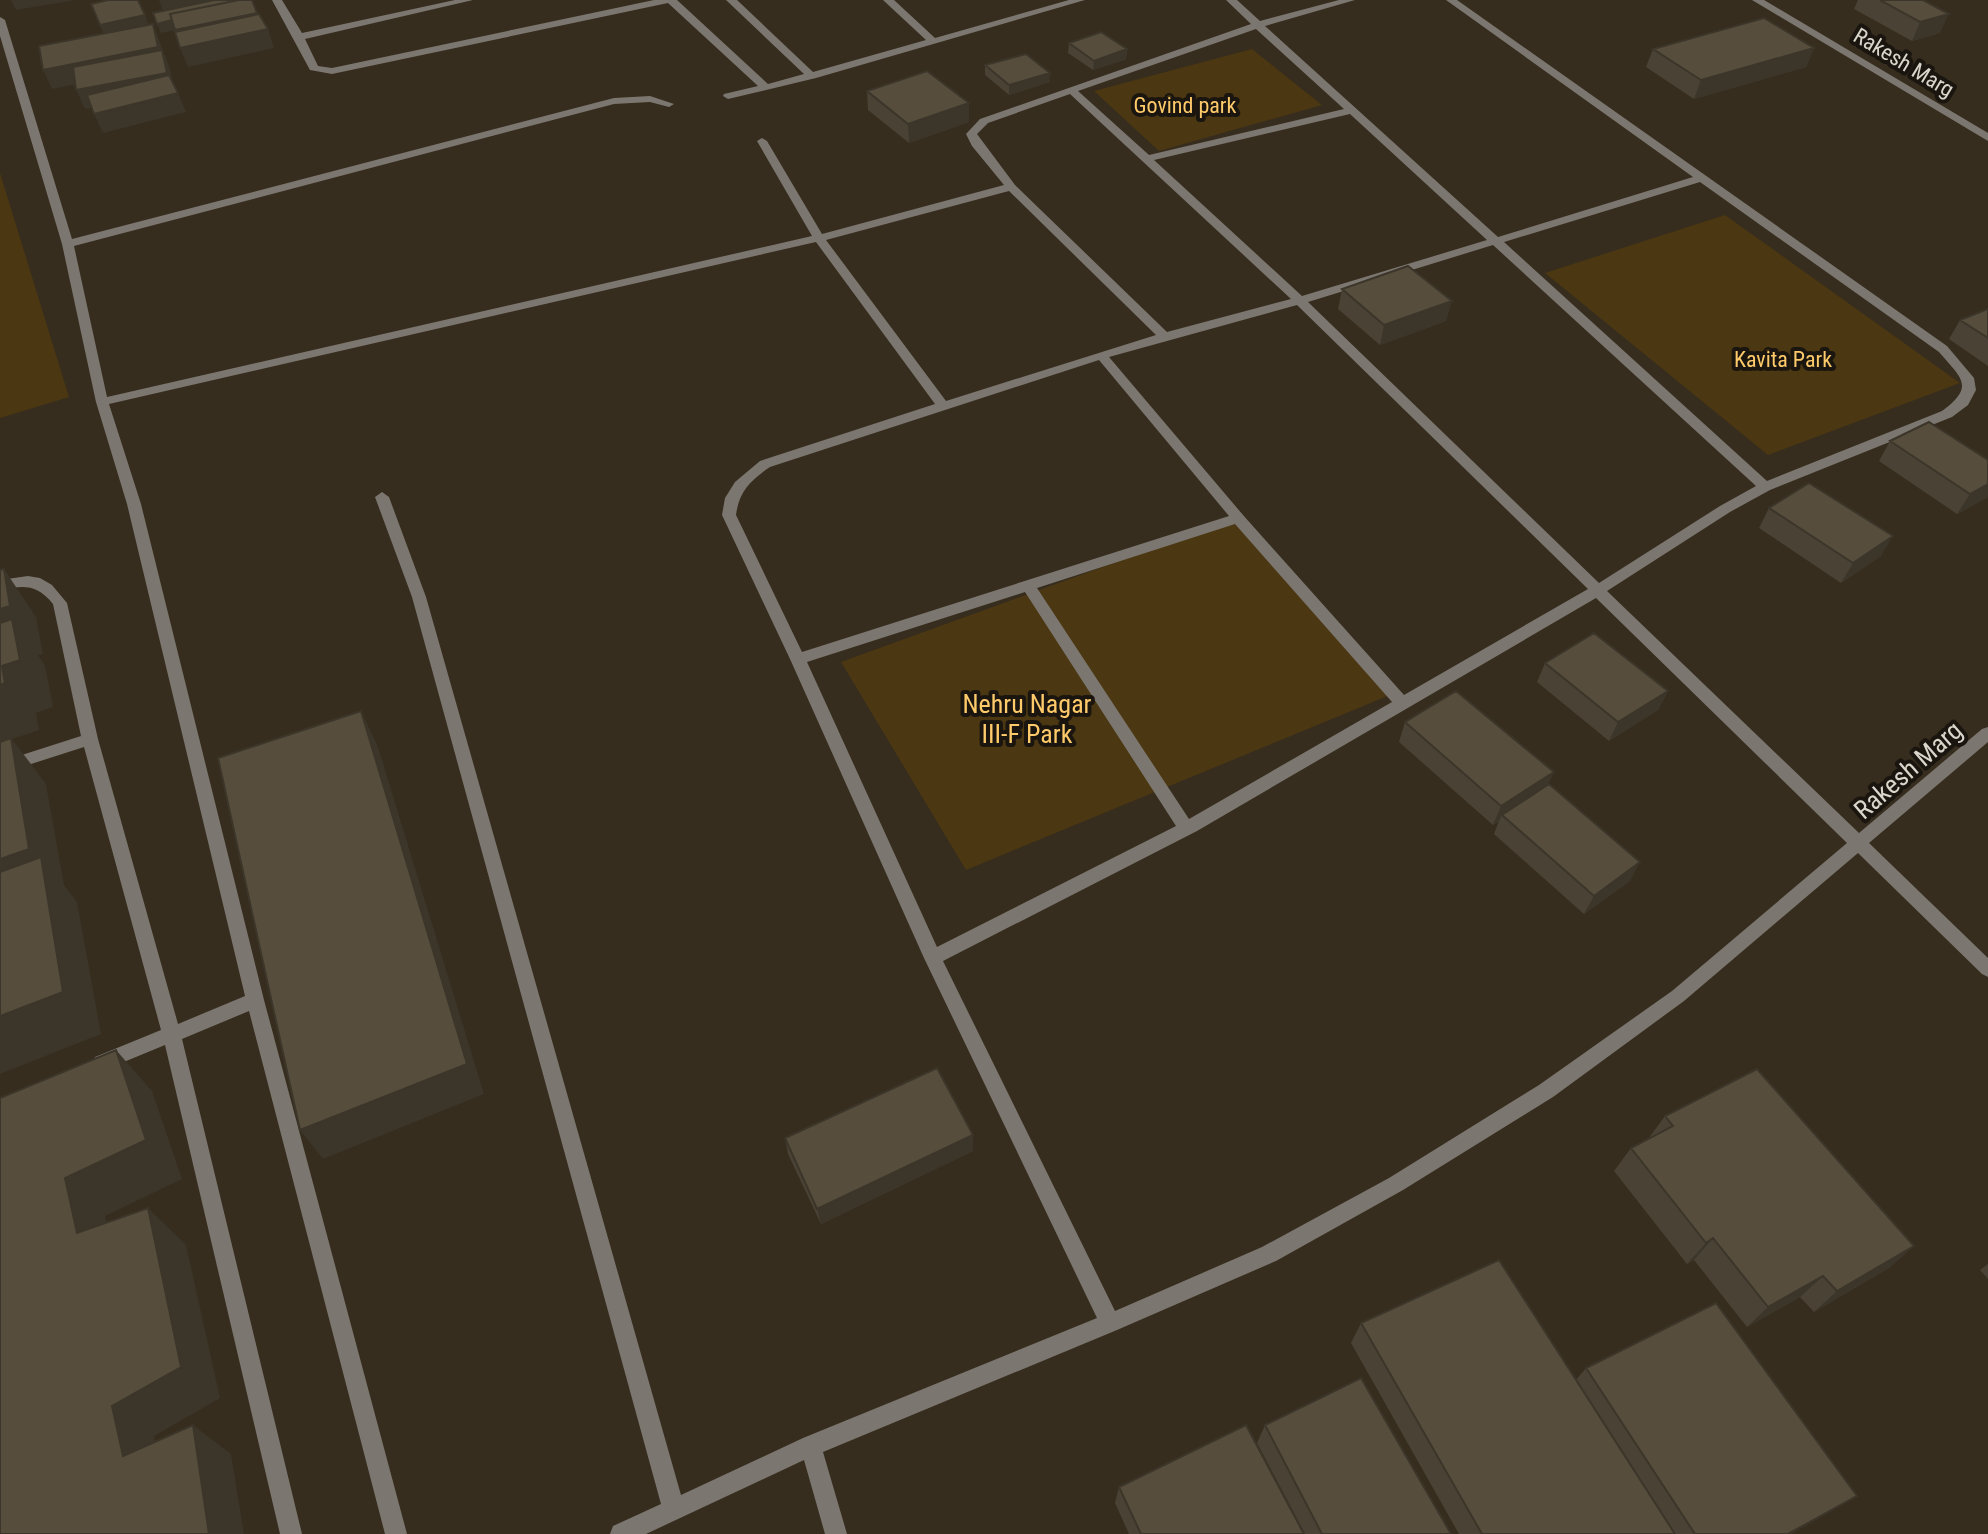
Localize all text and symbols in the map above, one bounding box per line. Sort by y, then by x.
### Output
street label: Rakesh Marg [1849,23,1958,102]
park label: Govind park [1134,93,1237,118]
park label: Kavita Park [1734,347,1832,372]
park label: Nehru Nagar III-F Park [962,689,1092,749]
street label: Rakesh Marg [1848,715,1968,825]

